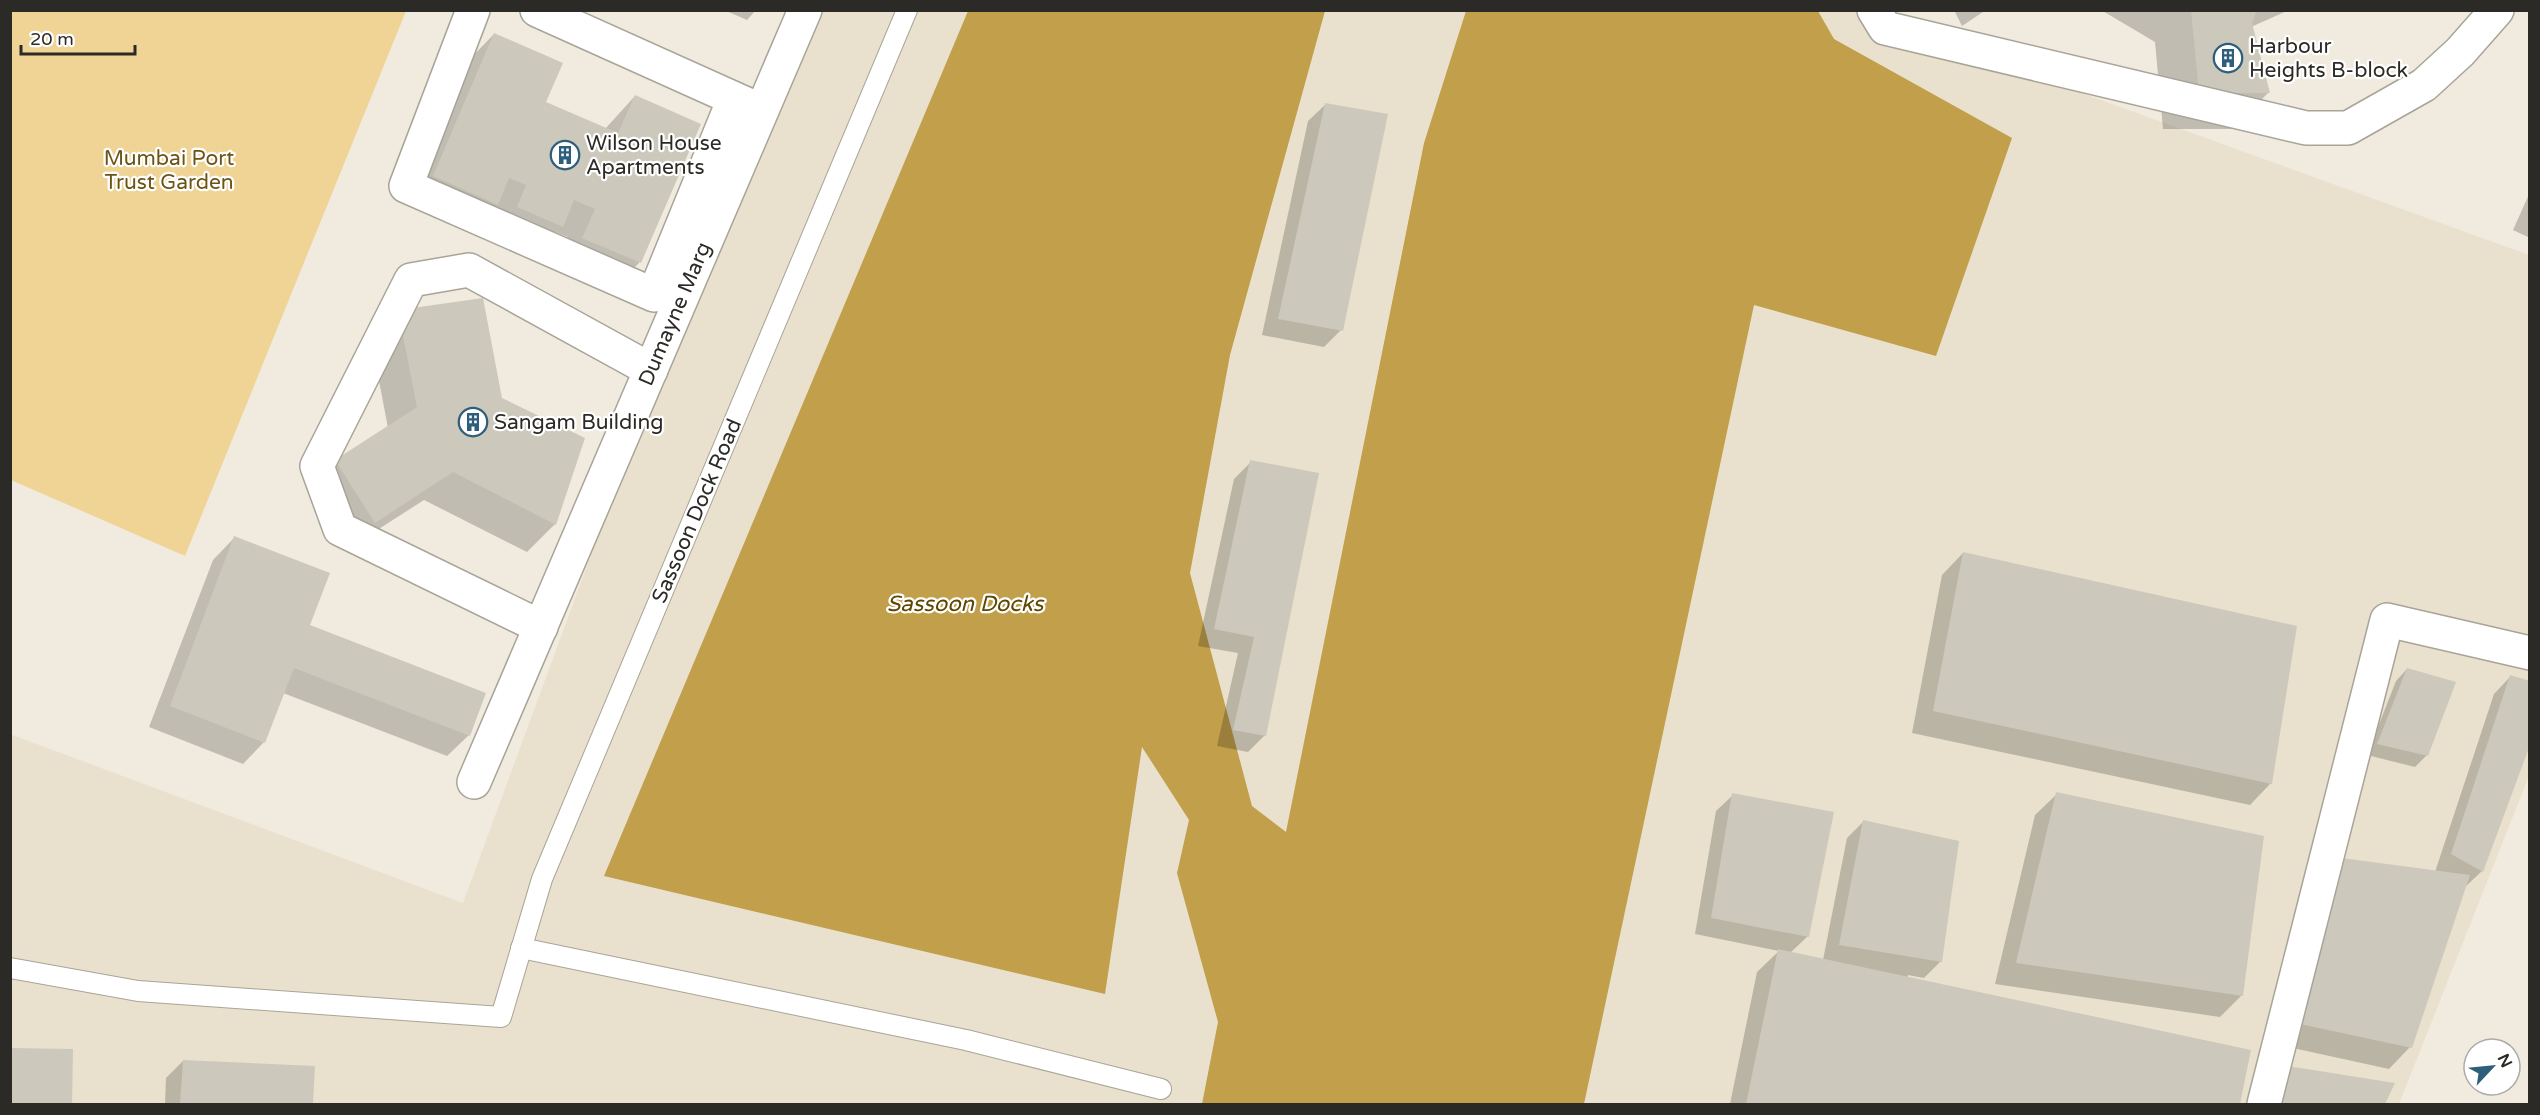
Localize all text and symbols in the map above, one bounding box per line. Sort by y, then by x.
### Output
scale bar [21,18,135,56]
text: 20 m [30,28,74,50]
place label: Harbour Heights B-block [2249,34,2408,83]
building icon: Harbour Heights B-block [2212,42,2244,74]
place label: Wilson House Apartments [586,131,722,180]
building icon: Wilson House Apartments [549,139,581,171]
park label: Mumbai Port Trust Garden [104,146,234,195]
street label: Dumayne Marg [633,238,717,390]
building icon: Sangam Building [457,406,489,438]
place label: Sangam Building [494,410,664,435]
street label: Sassoon Dock Road [647,415,747,607]
water label: Sassoon Docks [887,591,1045,617]
north arrow [2462,1037,2522,1097]
text: N [2493,1051,2516,1071]

